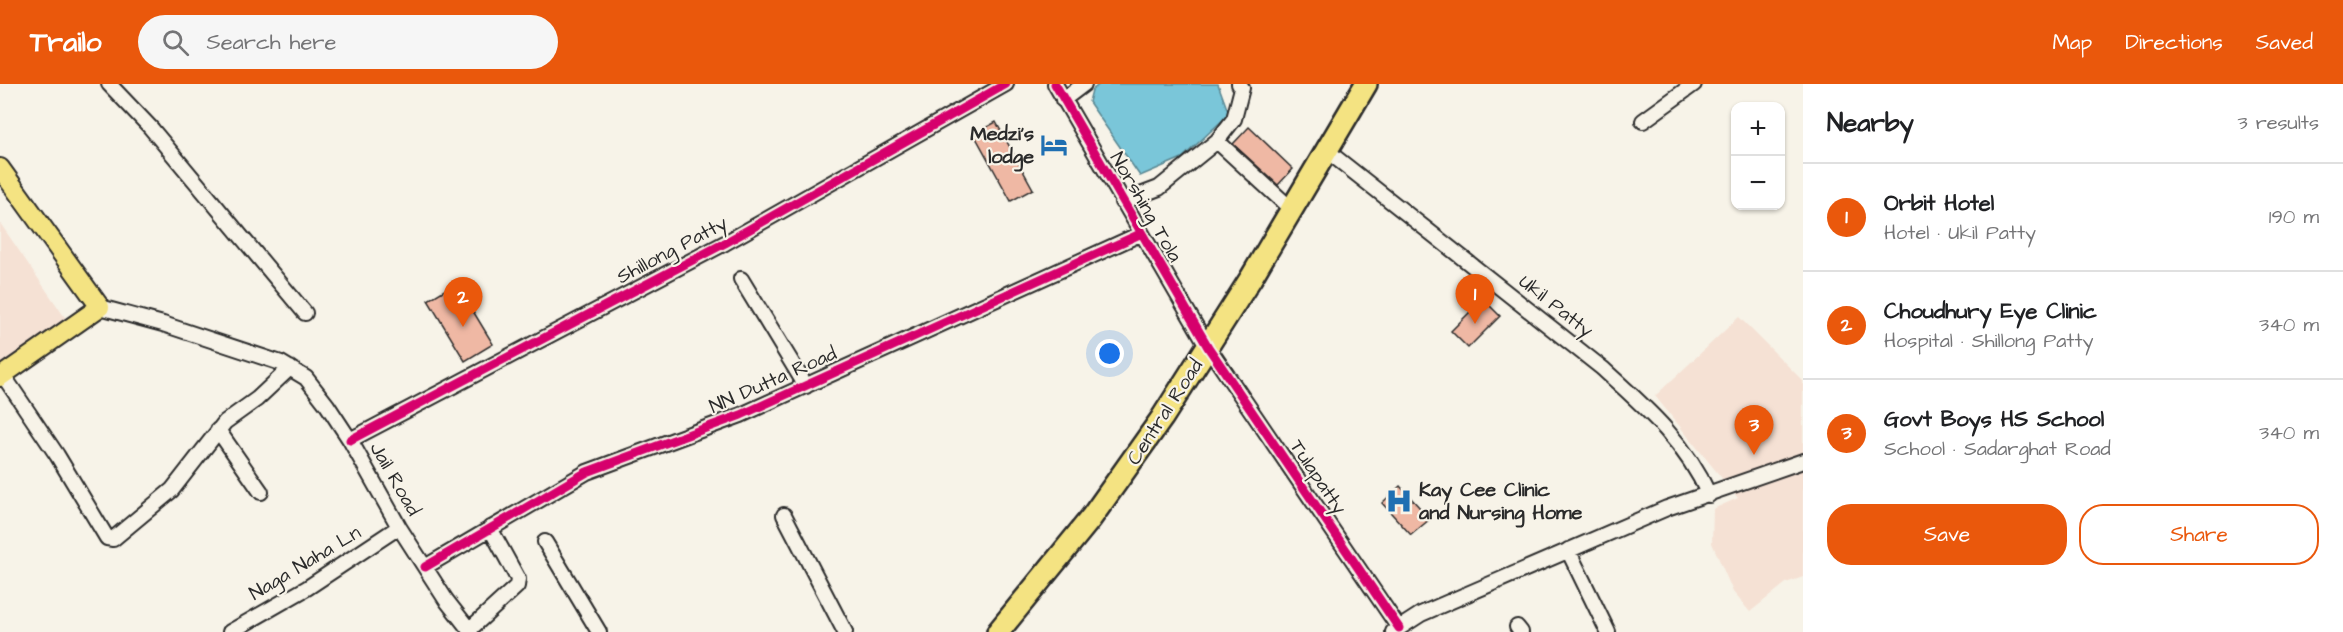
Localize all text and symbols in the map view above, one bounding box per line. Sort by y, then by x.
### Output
search box [138,15,558,69]
text: Trailo [30,23,102,62]
icon: search [159,26,192,59]
text: Search here [207,27,336,58]
text: Map [2052,28,2092,57]
text: Directions [2125,28,2223,57]
text: Saved [2256,28,2313,57]
map controls [1731,102,1785,210]
button: + [1731,102,1785,156]
text: Nearby [1827,105,1914,141]
text: 3 results [2237,109,2319,137]
place label: Medzi's lodge [970,120,1034,172]
hotel icon: Medzi's lodge [1039,130,1069,160]
street label: Norshing Tola [1102,147,1189,268]
button: − [1731,156,1785,210]
text: Orbit Hotel [1884,188,1994,219]
text: 1 [1845,203,1848,231]
text: 190 m [2269,203,2319,231]
street label: Shillong Patty [612,209,733,292]
text: Hotel · Ukil Patty [1884,219,2036,247]
street label: Ukil Patty [1512,268,1599,345]
pin: 1 [1456,274,1494,324]
pin: 2 [444,278,482,327]
text: Choudhury Eye Clinic [1884,296,2097,327]
text: 2 [1841,311,1852,339]
text: 340 m [2259,311,2319,339]
text: Hospital · Shillong Patty [1884,327,2094,355]
street label: NN Dutta Road [705,339,841,421]
your location [1095,339,1124,368]
street label: Central Road [1120,353,1210,471]
text: Govt Boys HS School [1884,404,2104,435]
pin: 3 [1734,406,1774,455]
text: 3 [1841,419,1852,447]
text: 340 m [2259,419,2319,447]
street label: Tulapatty [1282,434,1353,520]
text: School · Sadarghat Road [1884,435,2111,463]
street label: Jail Road [363,437,427,521]
place label: Kay Cee Clinic and Nursing Home [1418,476,1582,528]
hospital icon: Kay Cee Clinic and Nursing Home [1384,486,1414,516]
button: Save [1827,504,2067,565]
button: Share [2079,504,2319,565]
street label: Naga Naha Ln [244,519,367,608]

